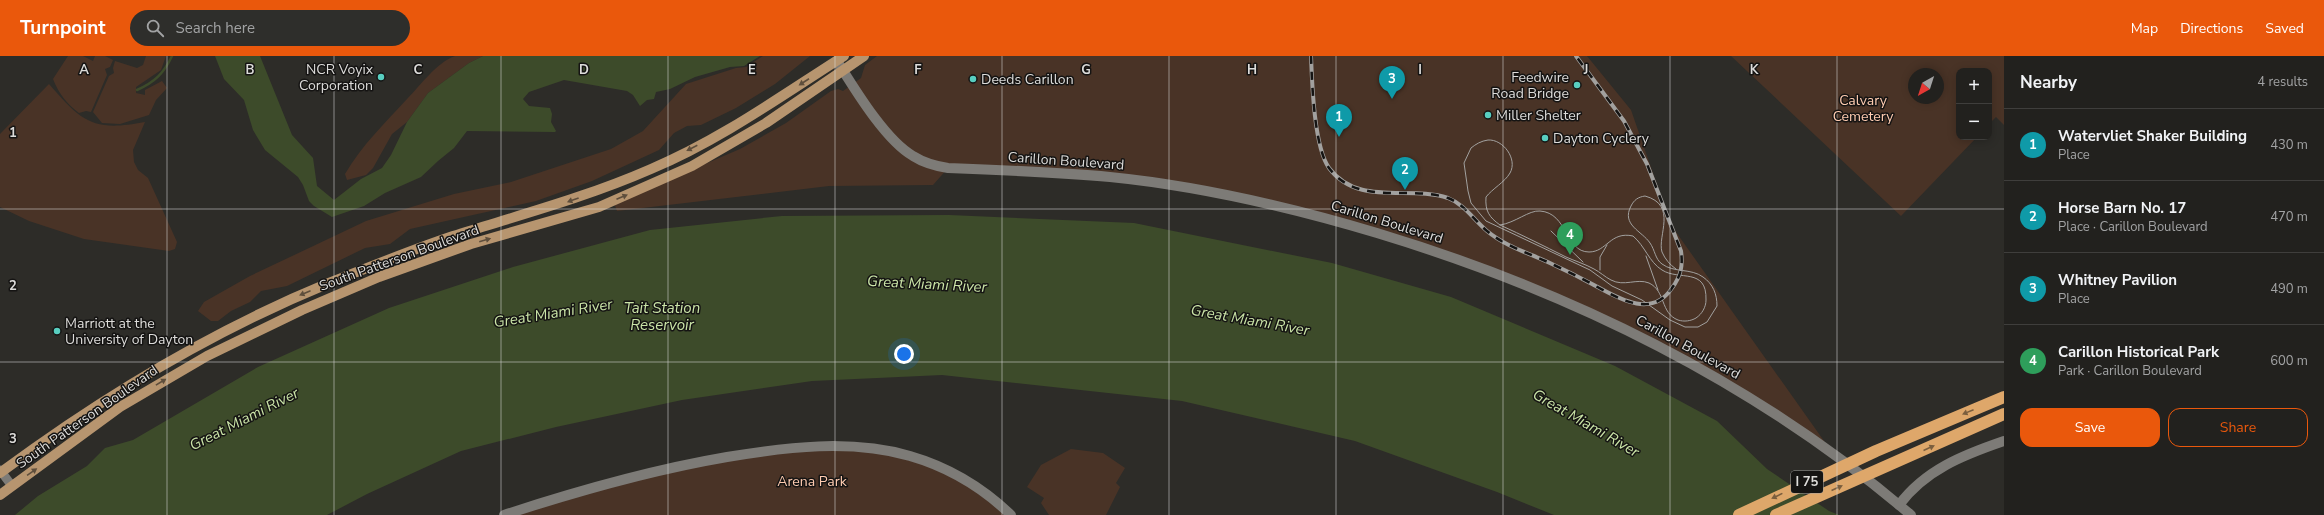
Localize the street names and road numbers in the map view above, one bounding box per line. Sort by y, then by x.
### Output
street label: Carillon Boulevard [1007,147,1125,175]
street label: Carillon Boulevard [1328,196,1446,248]
street label: South Patterson Boulevard [316,220,482,296]
street label: Carillon Boulevard [1632,310,1744,384]
street label: South Patterson Boulevard [12,361,162,473]
road number: I 75 [1791,471,1823,493]

